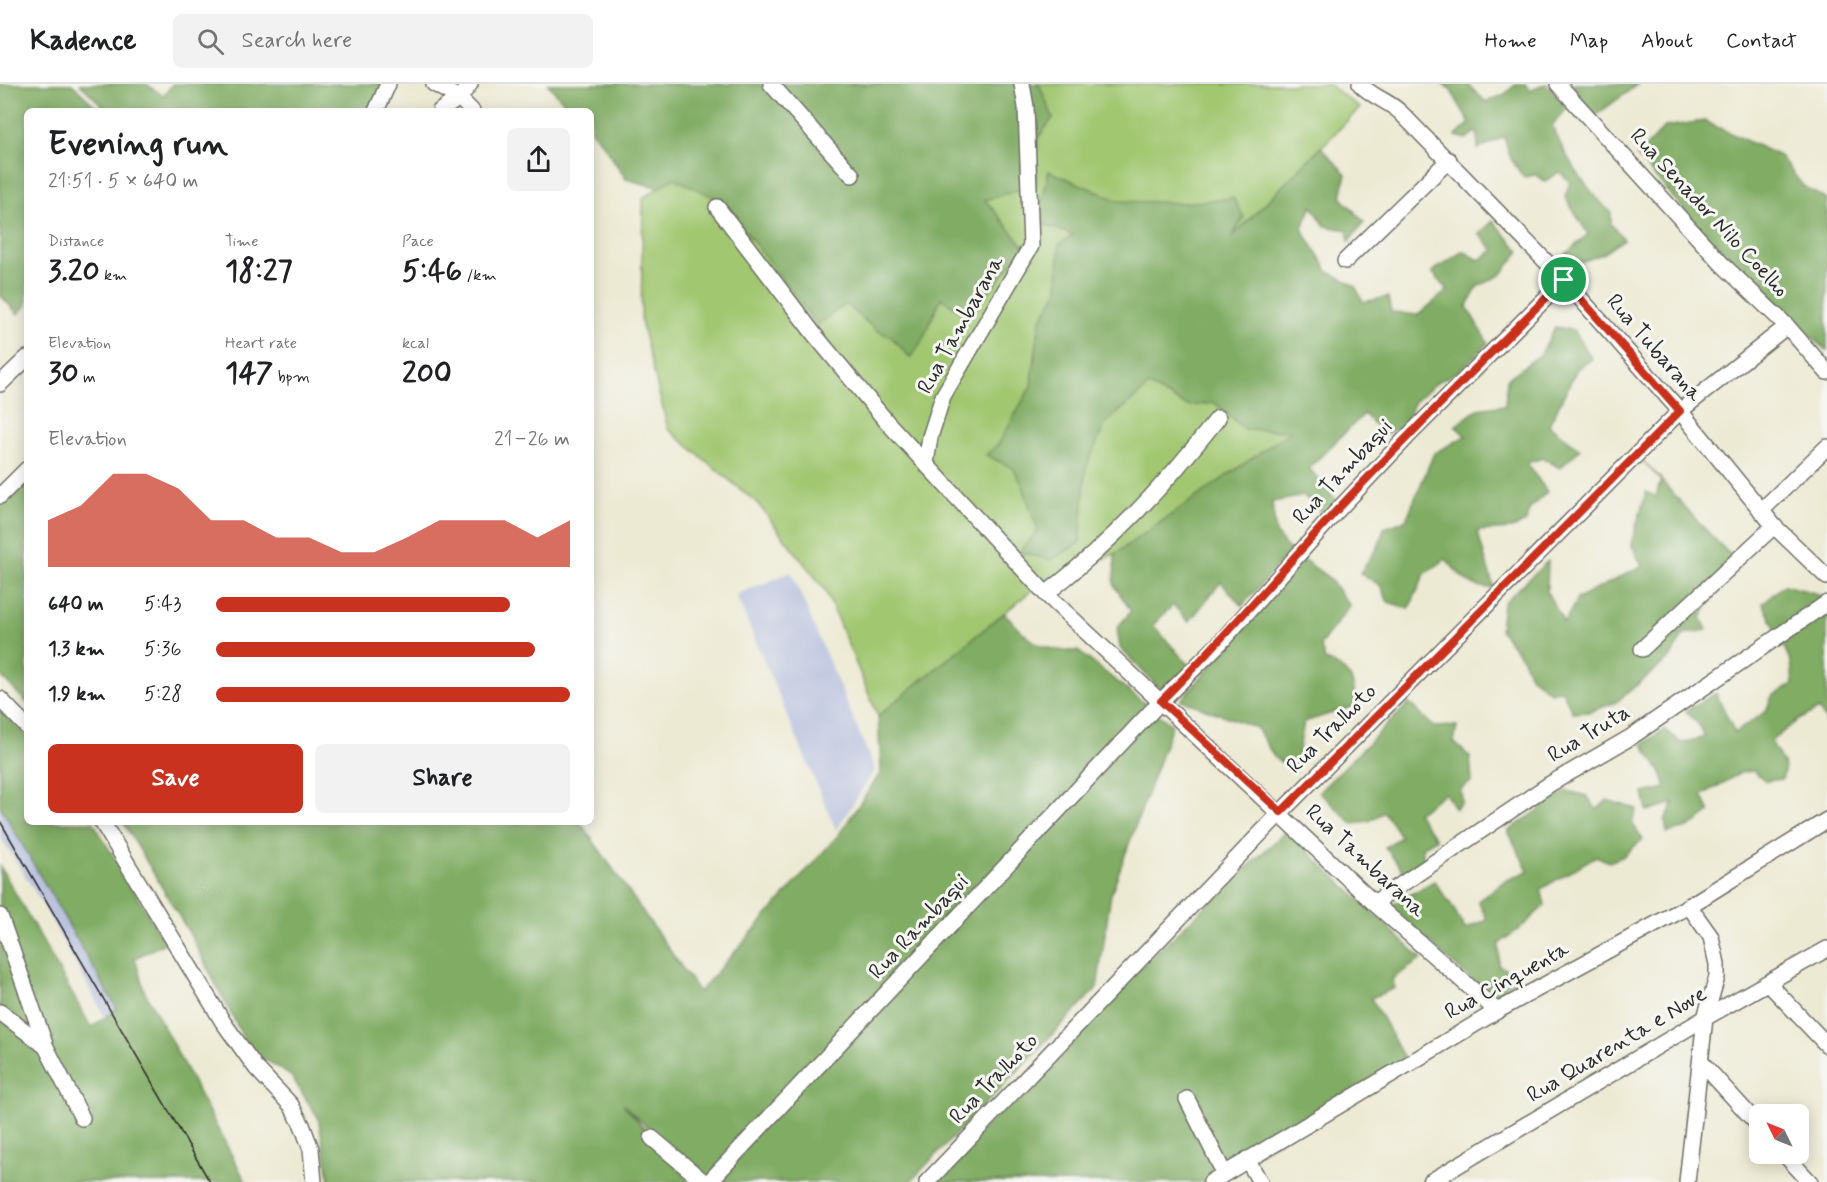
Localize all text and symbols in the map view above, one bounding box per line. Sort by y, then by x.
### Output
search box [173,14,593,68]
text: Kadence [30,23,137,60]
icon: search [194,25,227,58]
text: Search here [242,27,352,55]
text: Home [1485,27,1537,55]
text: Map [1570,27,1608,55]
text: About [1641,27,1693,55]
text: Contact [1726,27,1797,55]
text: Evening run [48,123,228,167]
street label: Rua Senador Nilo Coelho [1623,123,1795,303]
button: share [507,128,570,191]
text: 21:51 · 5 × 640 m [48,168,198,195]
text: Distance [48,231,104,252]
text: Time [225,231,259,252]
text: Pace [402,231,434,252]
street label: Rua Tambarana [911,250,1011,399]
text: 3.20 [48,252,100,291]
text: 18:27 [225,252,293,291]
text: 5:46 [402,252,462,291]
pin [1538,254,1589,305]
icon: arrive [1547,263,1580,296]
text: km [100,265,127,286]
text: /km [462,265,497,286]
street label: Rua Tubarana [1600,288,1709,408]
text: Elevation [48,333,111,354]
text: Heart rate [225,333,297,354]
text: kcal [402,333,429,354]
text: 30 [48,354,79,393]
text: 147 [225,354,273,393]
text: 200 [402,354,452,393]
text: m [79,367,96,388]
text: bpm [273,367,310,388]
street label: Rua Tambaqui [1287,413,1399,531]
text: Elevation [48,426,127,453]
text: 21–26 m [494,426,570,453]
text: 640 m [48,591,104,618]
text: 5:43 [144,591,181,618]
text: 1.3 km [48,636,105,663]
text: 5:36 [144,636,181,663]
street label: Rua Tralhoto [1281,678,1383,780]
text: 1.9 km [48,681,106,708]
text: 5:28 [144,681,182,708]
street label: Rua Truta [1543,699,1635,769]
button: Save [48,744,303,813]
button: Share [315,744,570,813]
street label: Rua Tambarana [1299,798,1431,924]
street label: Rua Rambaqui [863,868,975,986]
street label: Rua Cinquenta [1440,935,1575,1027]
street label: Rua Quarenta e Nove [1522,980,1712,1110]
street label: Rua Tralhoto [944,1027,1044,1131]
north arrow [1749,1104,1809,1164]
map controls [1749,1104,1809,1164]

